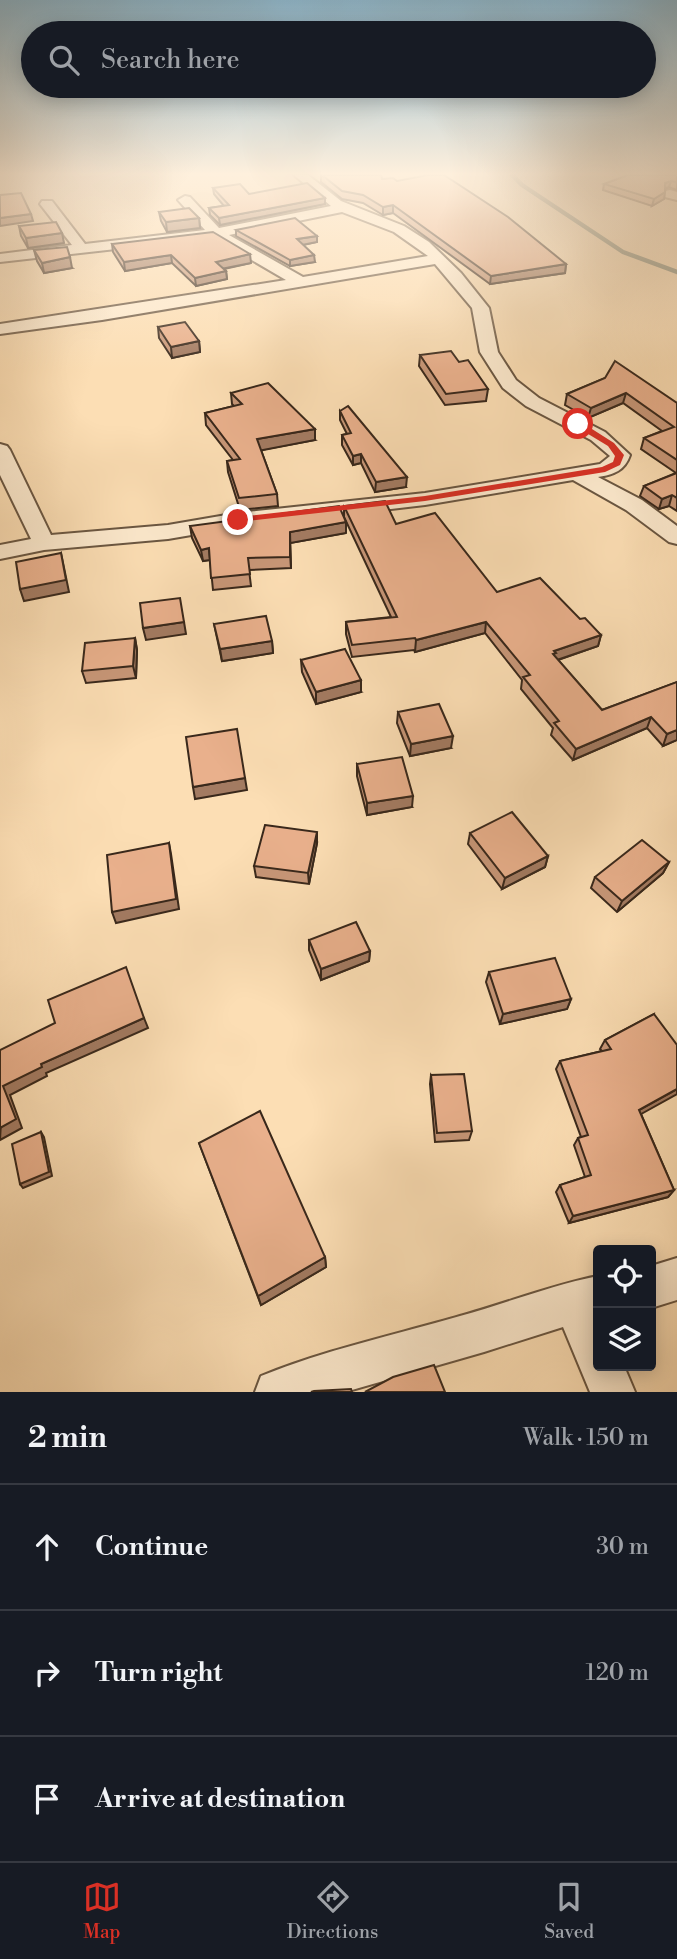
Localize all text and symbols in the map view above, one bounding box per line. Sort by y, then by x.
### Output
search box [21,21,656,98]
icon: search [45,41,83,79]
text: Search here [101,44,240,76]
route start [562,408,593,439]
route end [222,504,253,535]
map controls [593,1245,656,1371]
button: locate [593,1245,656,1308]
button: layers [593,1308,656,1371]
text: 2 min [28,1419,107,1457]
text: Walk · 150 m [523,1424,649,1452]
icon: ahead [28,1528,66,1566]
text: Continue [95,1531,208,1563]
text: 30 m [596,1533,649,1561]
icon: right [28,1654,66,1692]
text: Turn right [95,1657,223,1689]
text: 120 m [585,1659,649,1687]
icon: arrive [28,1780,66,1818]
text: Arrive at destination [95,1783,345,1815]
tab: Map [83,1878,121,1944]
tab: Directions [287,1878,378,1944]
tab: Saved [544,1878,594,1944]

